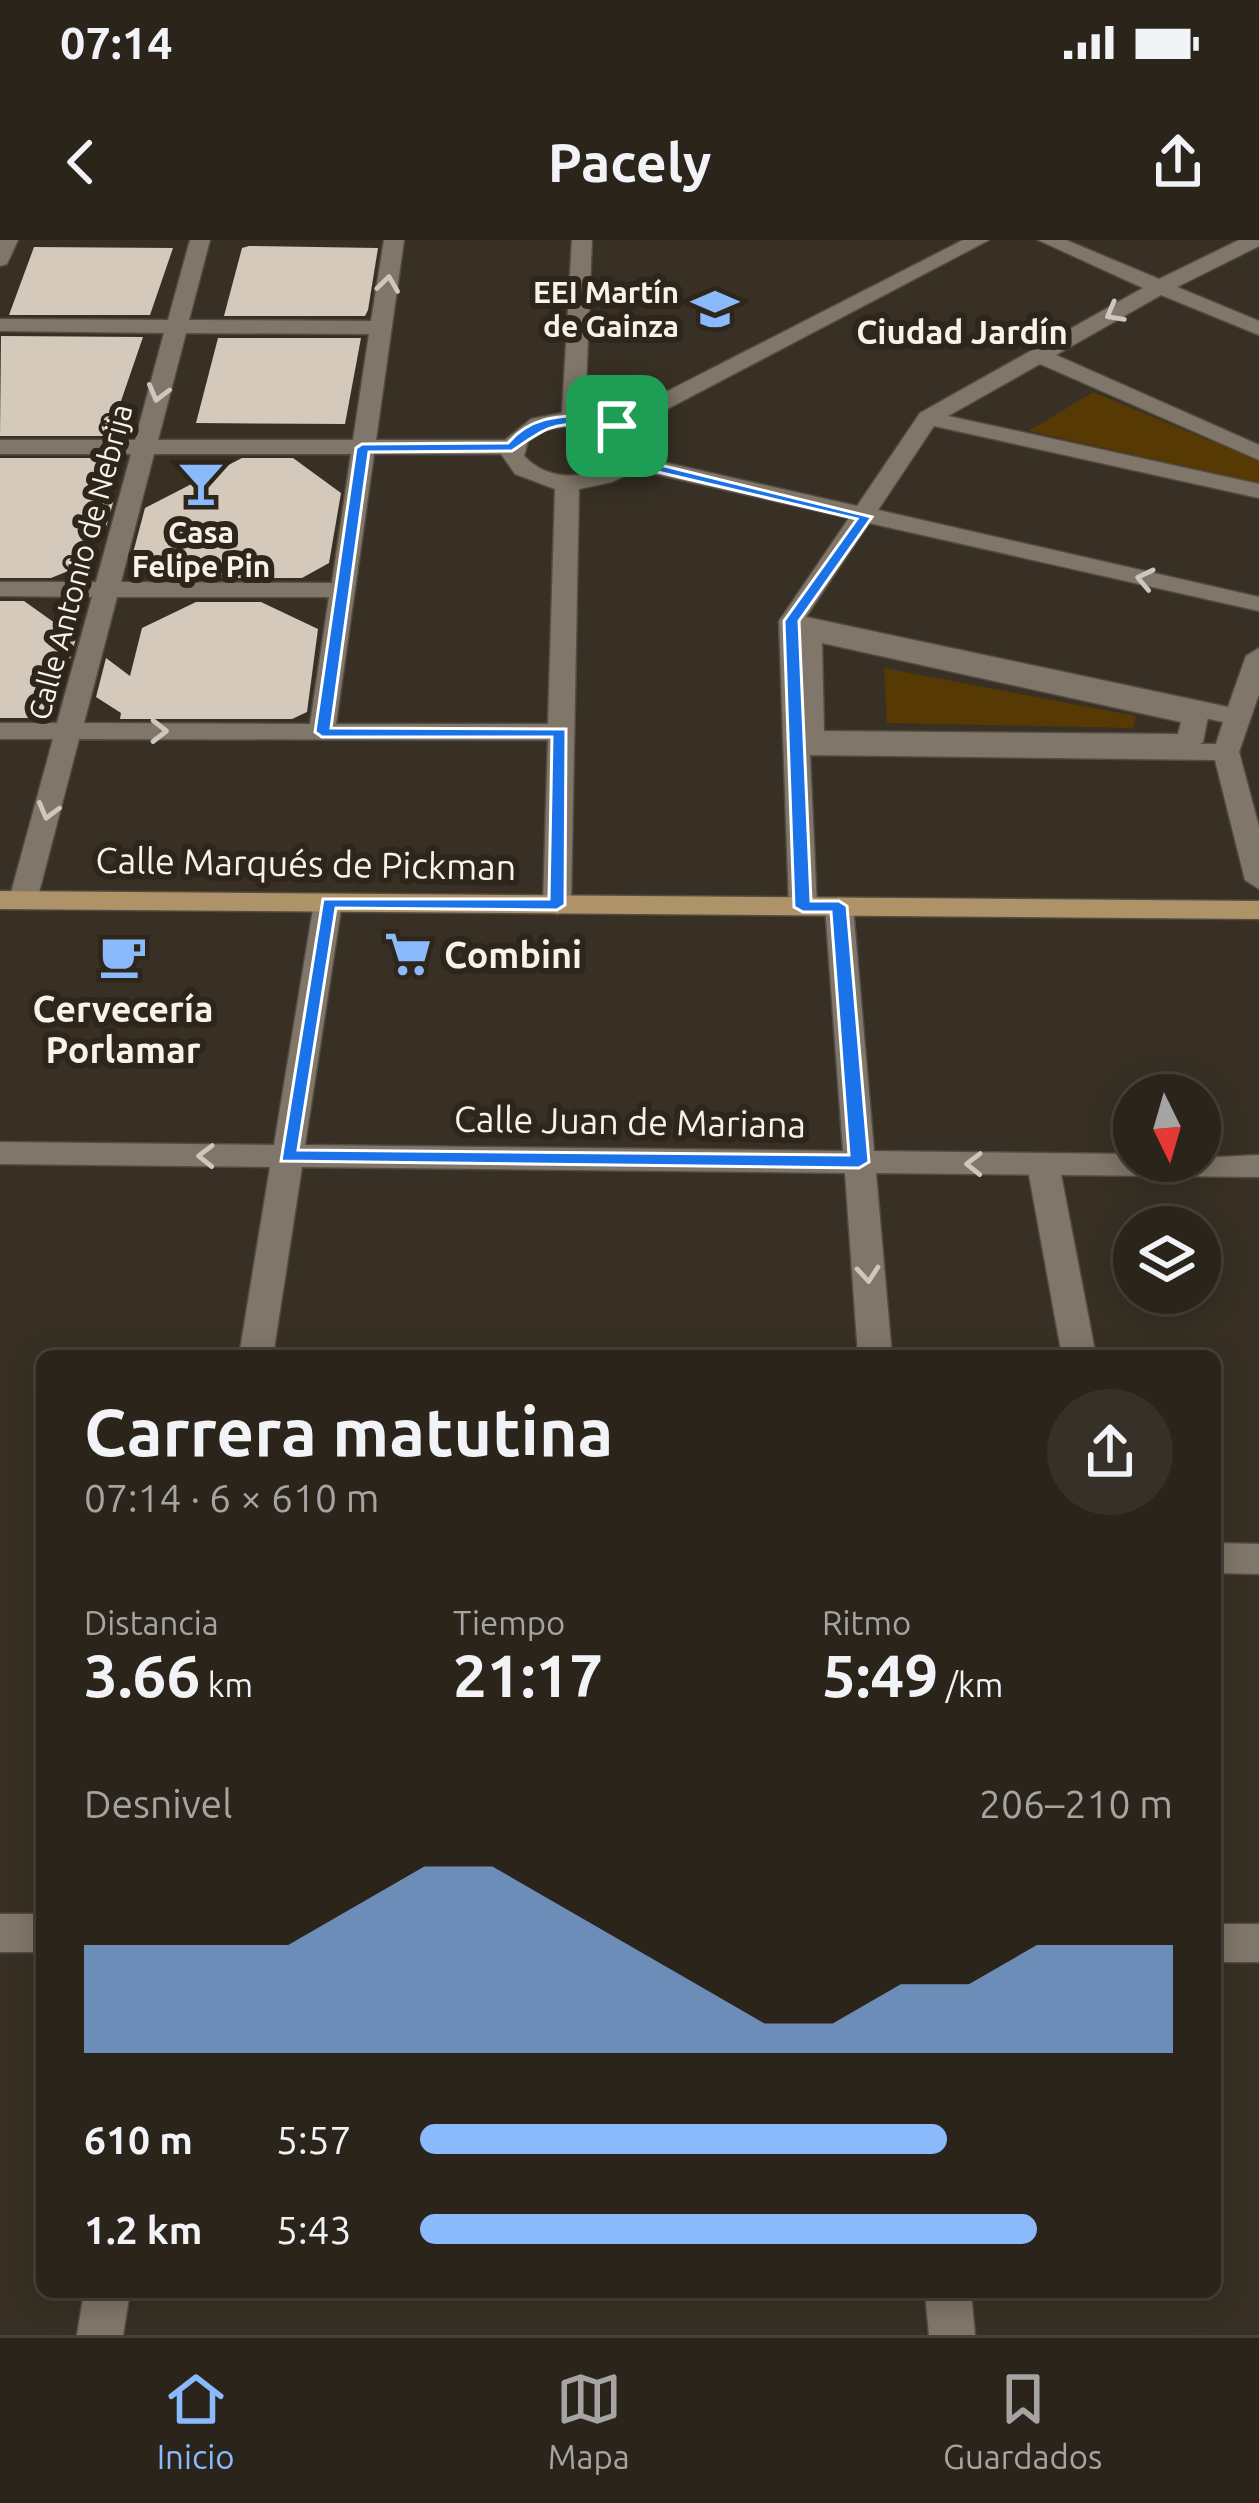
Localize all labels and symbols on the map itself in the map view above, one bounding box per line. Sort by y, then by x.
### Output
one-way arrow [374,274,400,294]
place label: EEI Martín de Gainza [533,275,679,343]
school or university icon: EEI Martín de Gainza [690,284,740,334]
one-way arrow [1105,299,1126,322]
district label: Ciudad Jardín [856,313,1068,350]
pin [566,375,668,477]
one-way arrow [147,383,172,403]
street label: Calle Antonio de Nebrija [21,400,139,724]
bar icon: Casa Felipe Pin [176,458,226,508]
place label: Casa Felipe Pin [132,515,270,583]
one-way arrow [1135,567,1155,592]
one-way arrow [151,718,169,744]
one-way arrow [37,800,62,821]
street label: Calle Marqués de Pickman [95,839,517,887]
supermarket icon: Combini [383,929,433,979]
cafe icon: Cervecería Porlamar [98,931,148,981]
place label: Combini [444,934,582,975]
place label: Cervecería Porlamar [33,988,213,1070]
north arrow [1113,1074,1221,1182]
street label: Calle Juan de Mariana [454,1097,806,1145]
one-way arrow [196,1143,214,1169]
one-way arrow [964,1151,983,1177]
one-way arrow [855,1265,881,1284]

